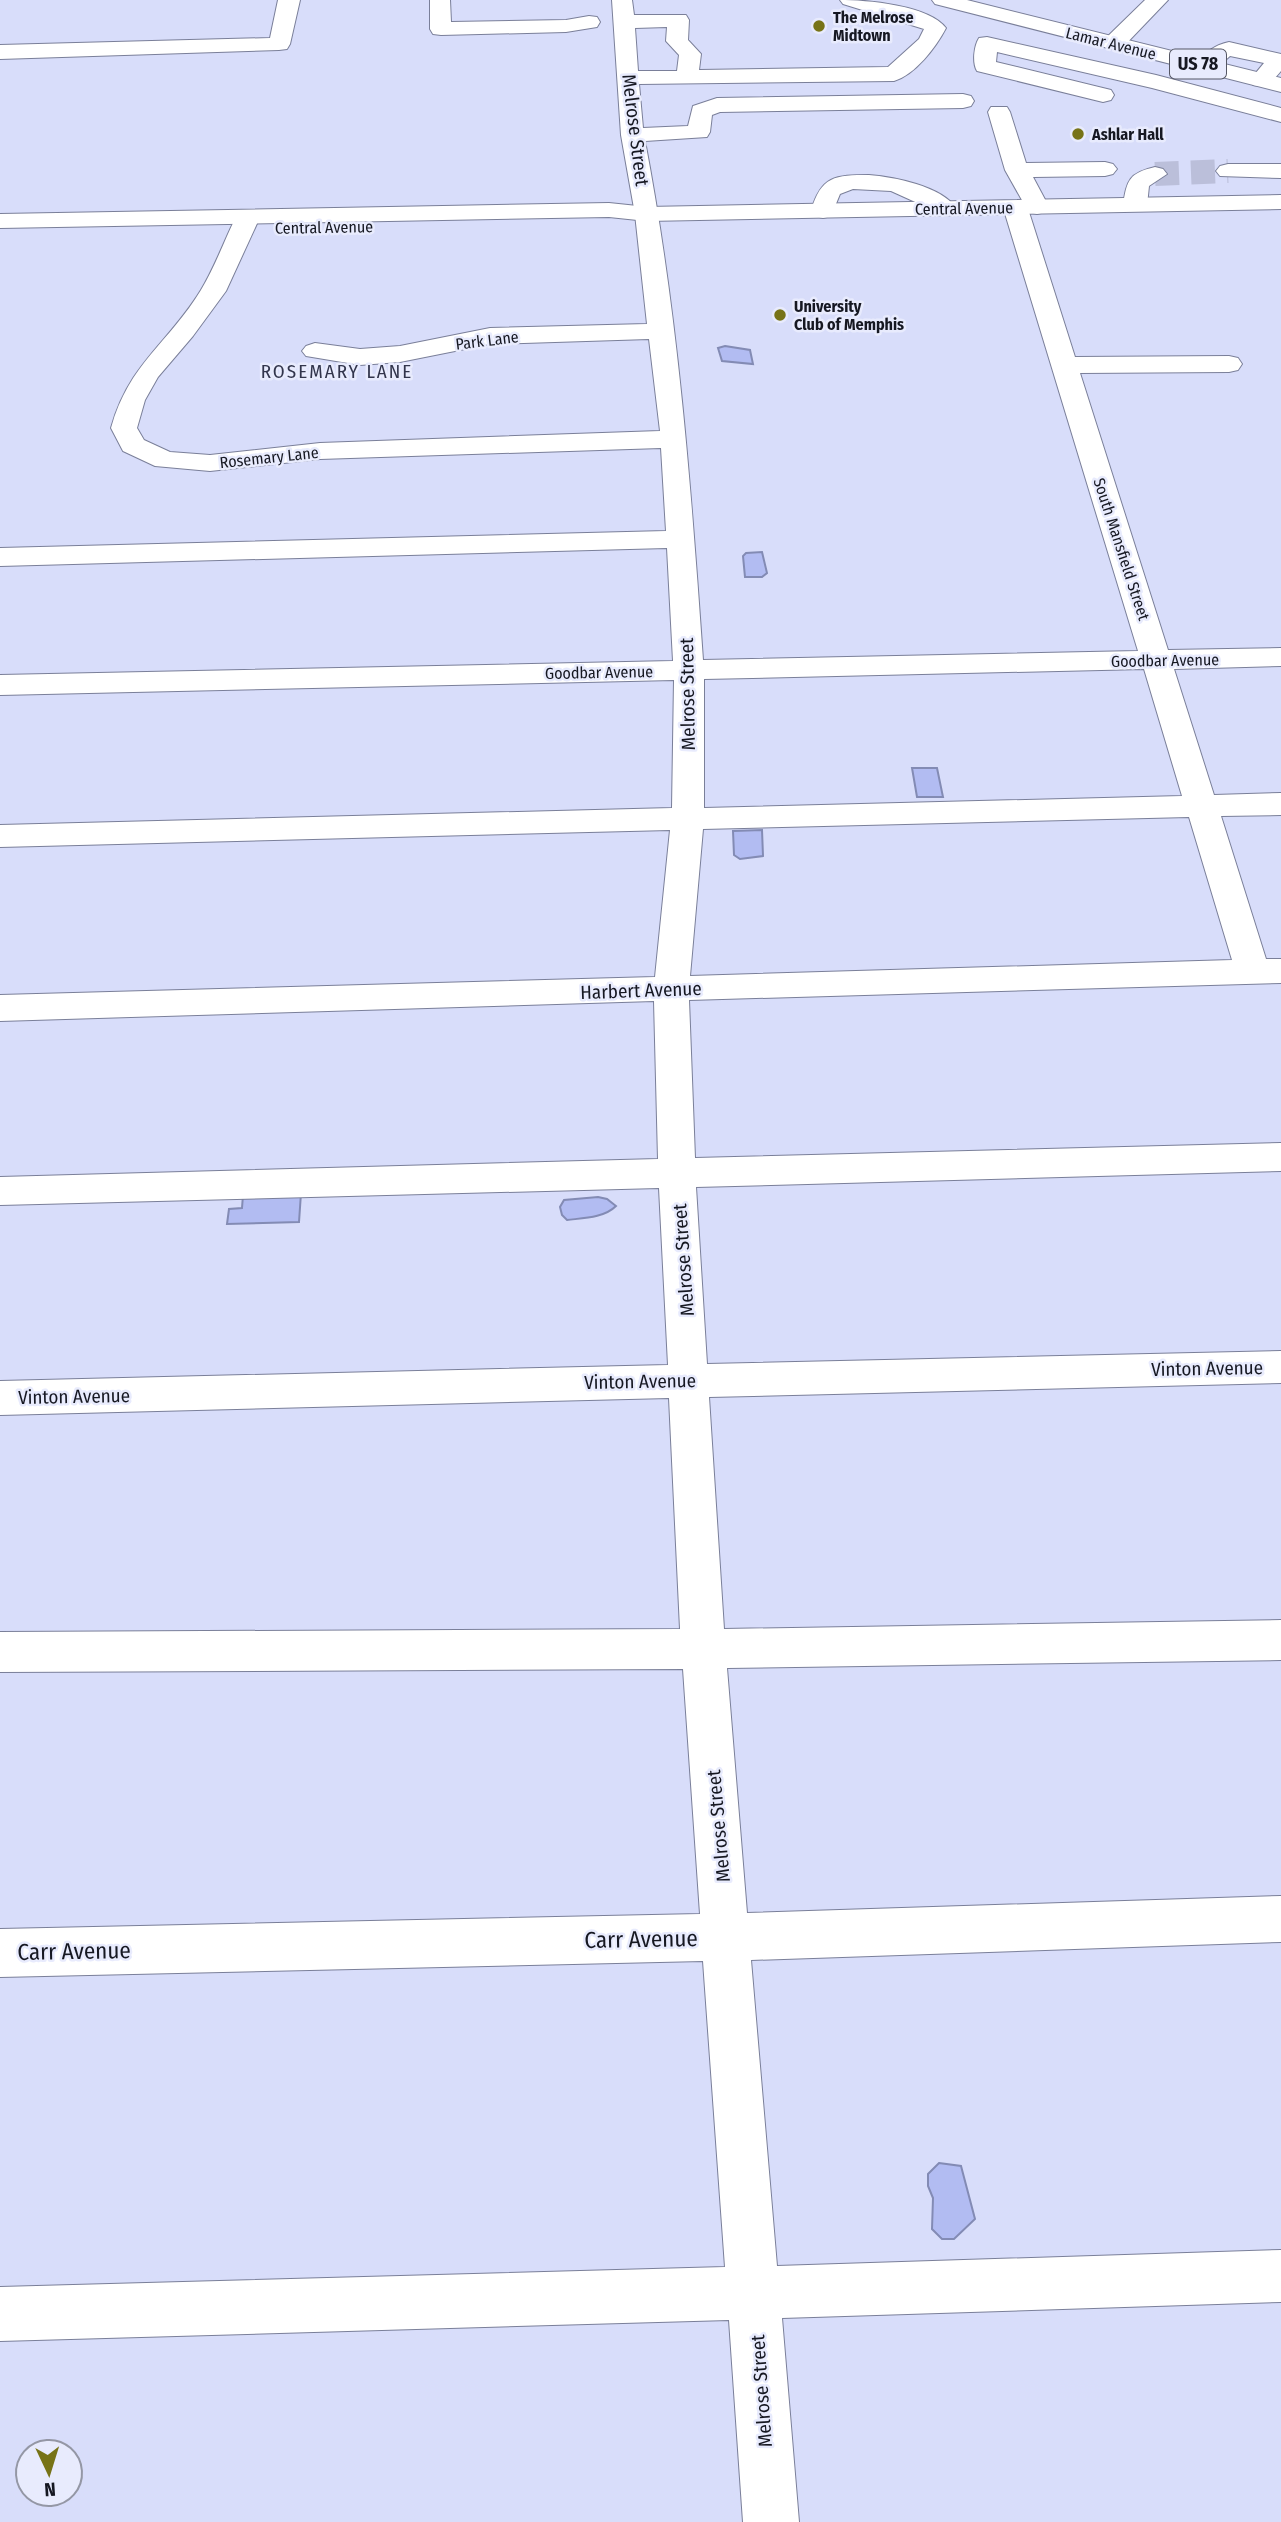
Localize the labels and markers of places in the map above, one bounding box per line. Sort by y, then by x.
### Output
place label: The Melrose Midtown [833,8,914,45]
marker: The Melrose Midtown [811,18,827,34]
place label: Ashlar Hall [1091,125,1164,144]
marker: Ashlar Hall [1070,126,1086,142]
place label: University Club of Memphis [794,297,904,334]
marker: University Club of Memphis [772,307,788,323]

